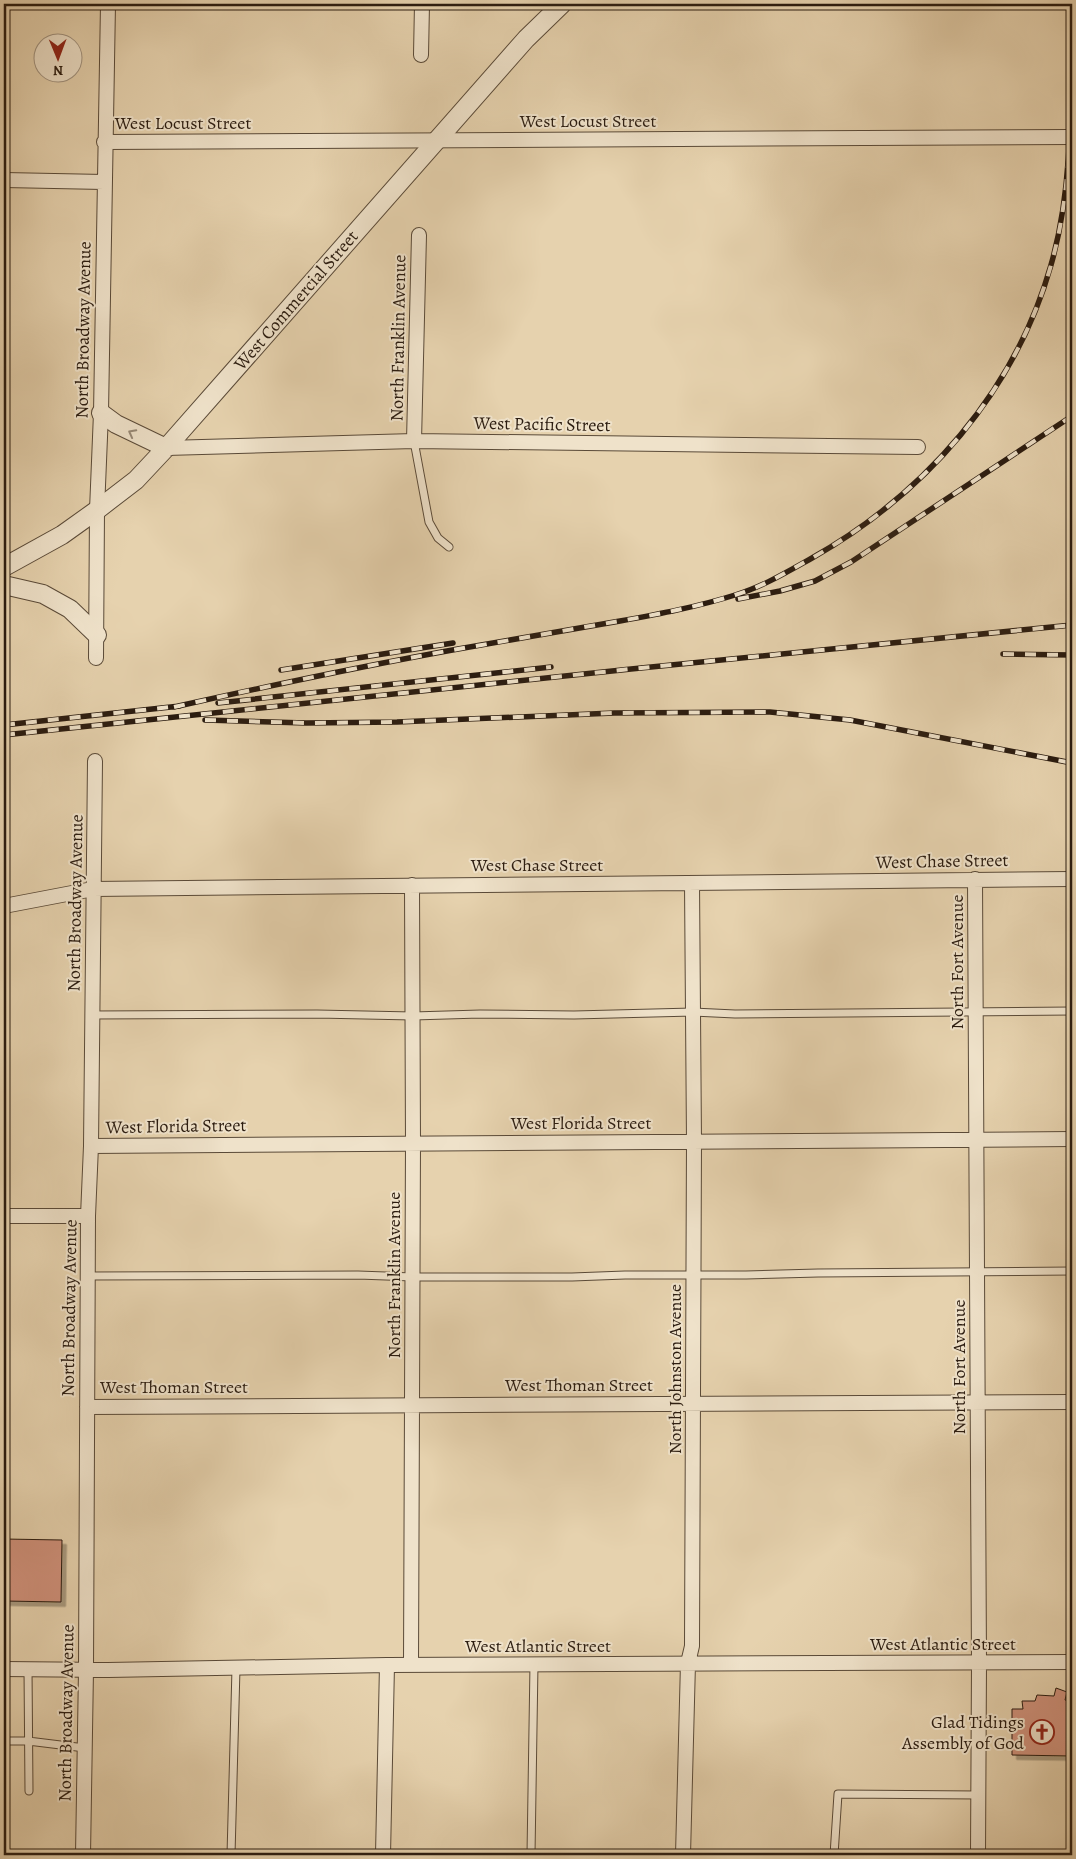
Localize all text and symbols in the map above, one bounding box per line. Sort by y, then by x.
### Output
north arrow [32,32,82,82]
text: N [53,61,63,80]
street label: West Locust Street [519,109,656,133]
street label: West Locust Street [114,111,251,135]
street label: West Commercial Street [228,225,364,376]
street label: North Broadway Avenue [69,241,97,419]
street label: North Franklin Avenue [385,254,411,422]
street label: West Pacific Street [472,411,611,437]
one-way arrow [129,429,138,439]
street label: North Broadway Avenue [61,814,89,992]
street label: West Chase Street [874,848,1009,874]
street label: West Chase Street [470,853,603,877]
street label: North Fort Avenue [945,895,969,1029]
street label: West Florida Street [510,1111,651,1135]
street label: West Florida Street [104,1113,247,1139]
street label: North Franklin Avenue [382,1192,406,1358]
street label: North Broadway Avenue [55,1219,83,1397]
street label: North Johnston Avenue [663,1284,687,1454]
street label: North Fort Avenue [947,1300,971,1434]
street label: West Thoman Street [504,1373,653,1397]
street label: West Thoman Street [99,1375,248,1399]
street label: North Broadway Avenue [52,1624,80,1802]
street label: West Atlantic Street [869,1632,1016,1656]
street label: West Atlantic Street [464,1634,611,1658]
place label: Glad Tidings Assembly of God [901,1710,1024,1755]
church icon: Glad Tidings Assembly of God [1029,1719,1055,1745]

